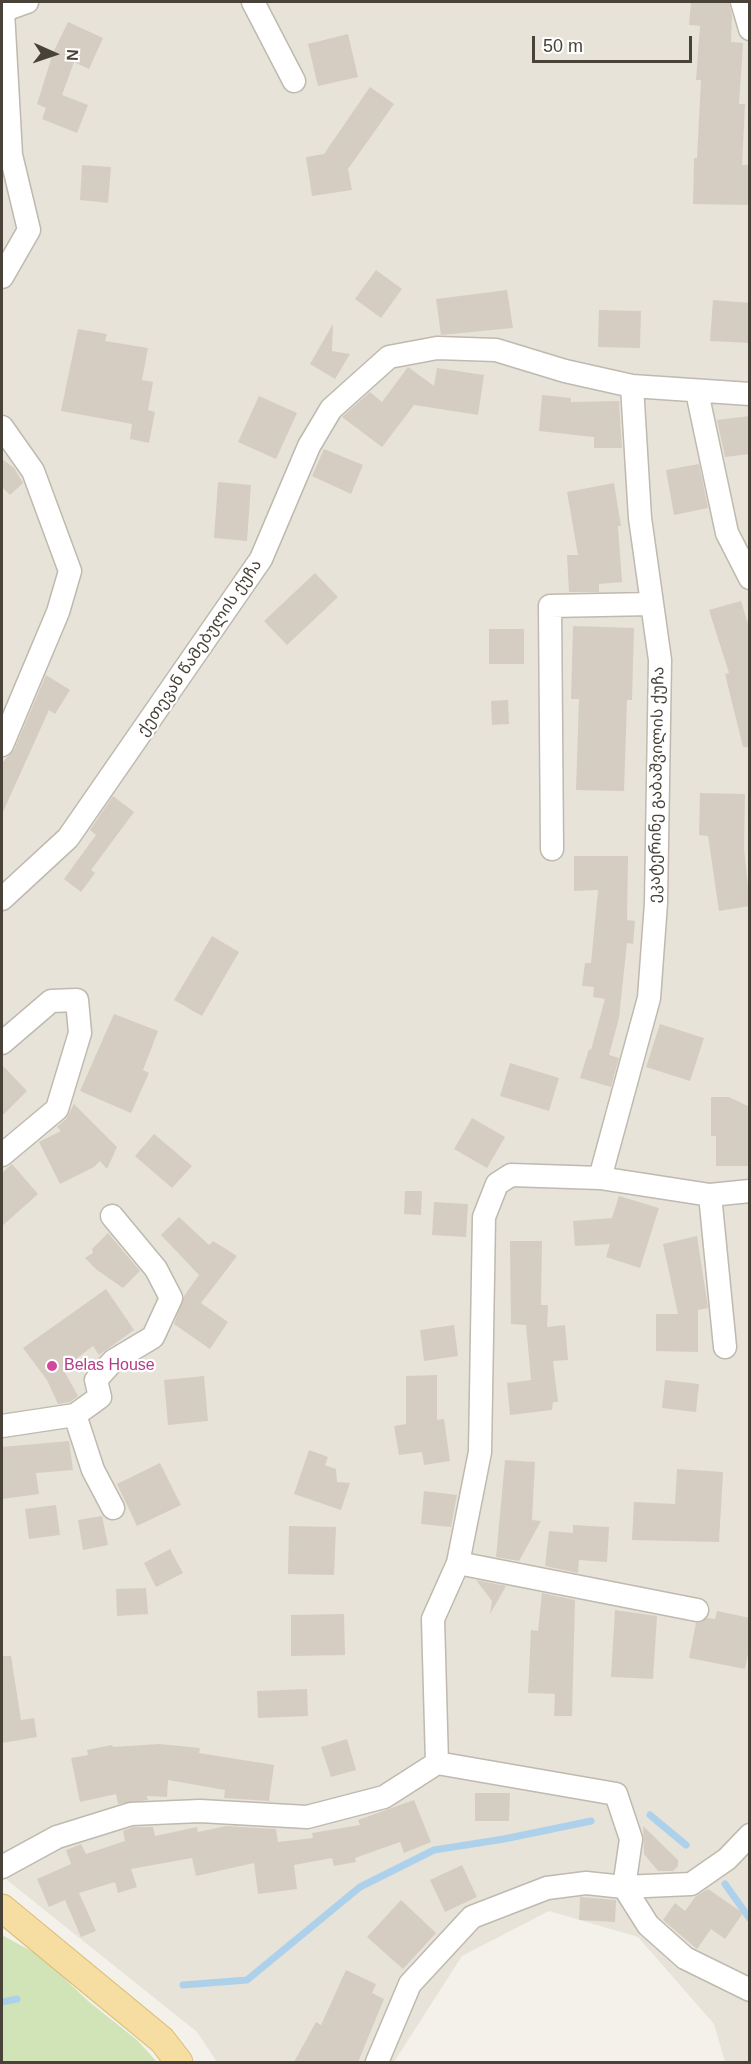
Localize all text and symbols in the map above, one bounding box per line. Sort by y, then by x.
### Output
north arrow [24,24,84,84]
scale bar [535,24,696,62]
text: 50 m [543,36,583,56]
text: N [64,49,81,61]
street label: ქეთევან წამებულის ქუჩა [134,556,266,740]
street label: ეკატერინე გაბაშვილის ქუჩა [645,667,669,903]
place label: Belas House [64,1356,155,1376]
marker: Belas House [45,1359,59,1373]

